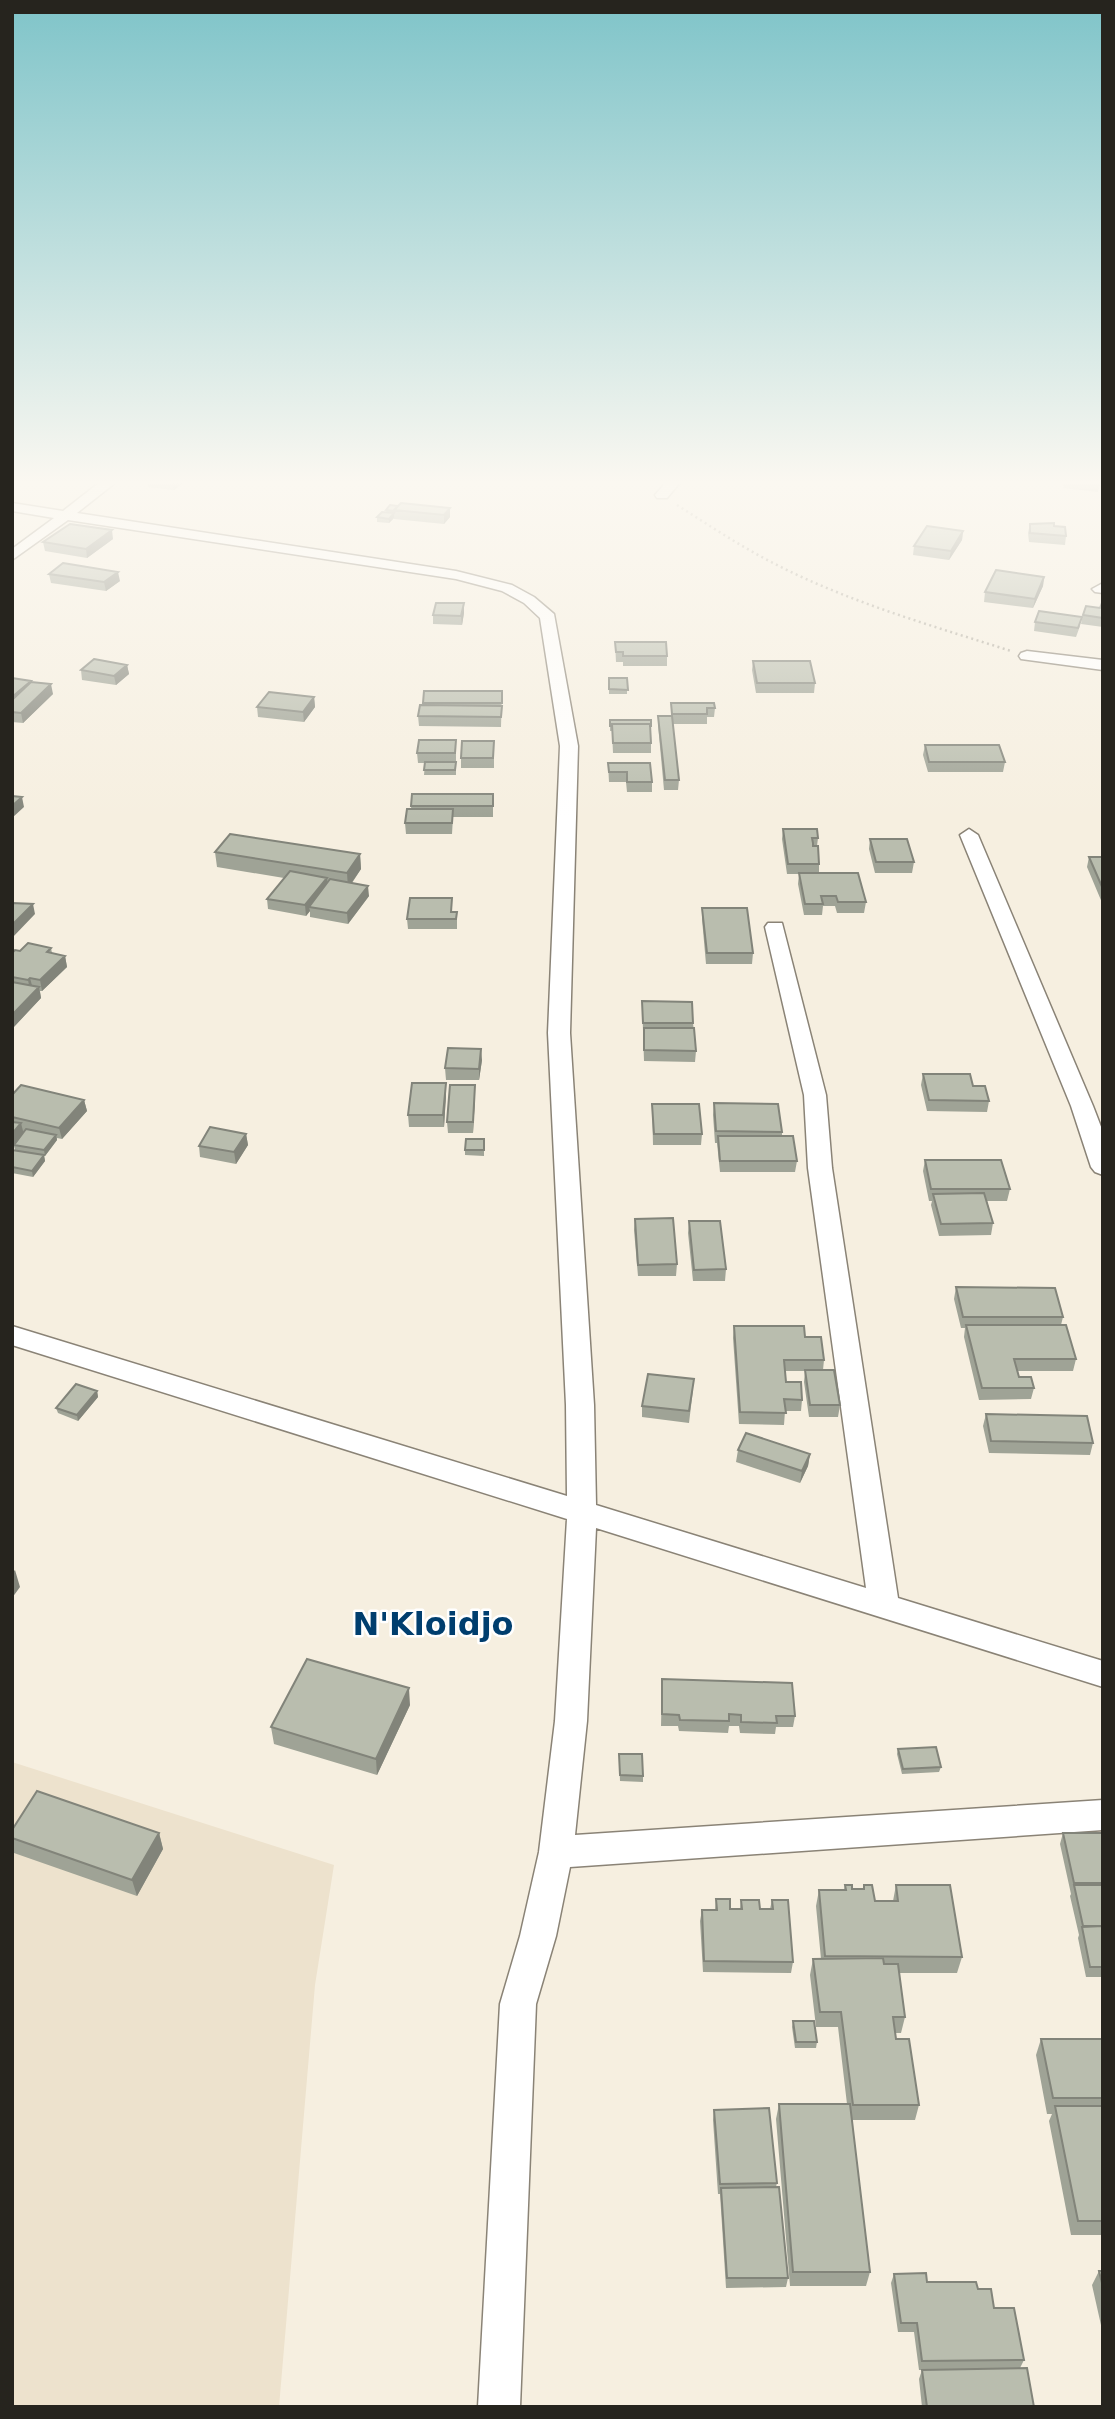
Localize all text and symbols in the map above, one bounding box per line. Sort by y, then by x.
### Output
district label: N'Kloidjo [352,1605,514,1643]

